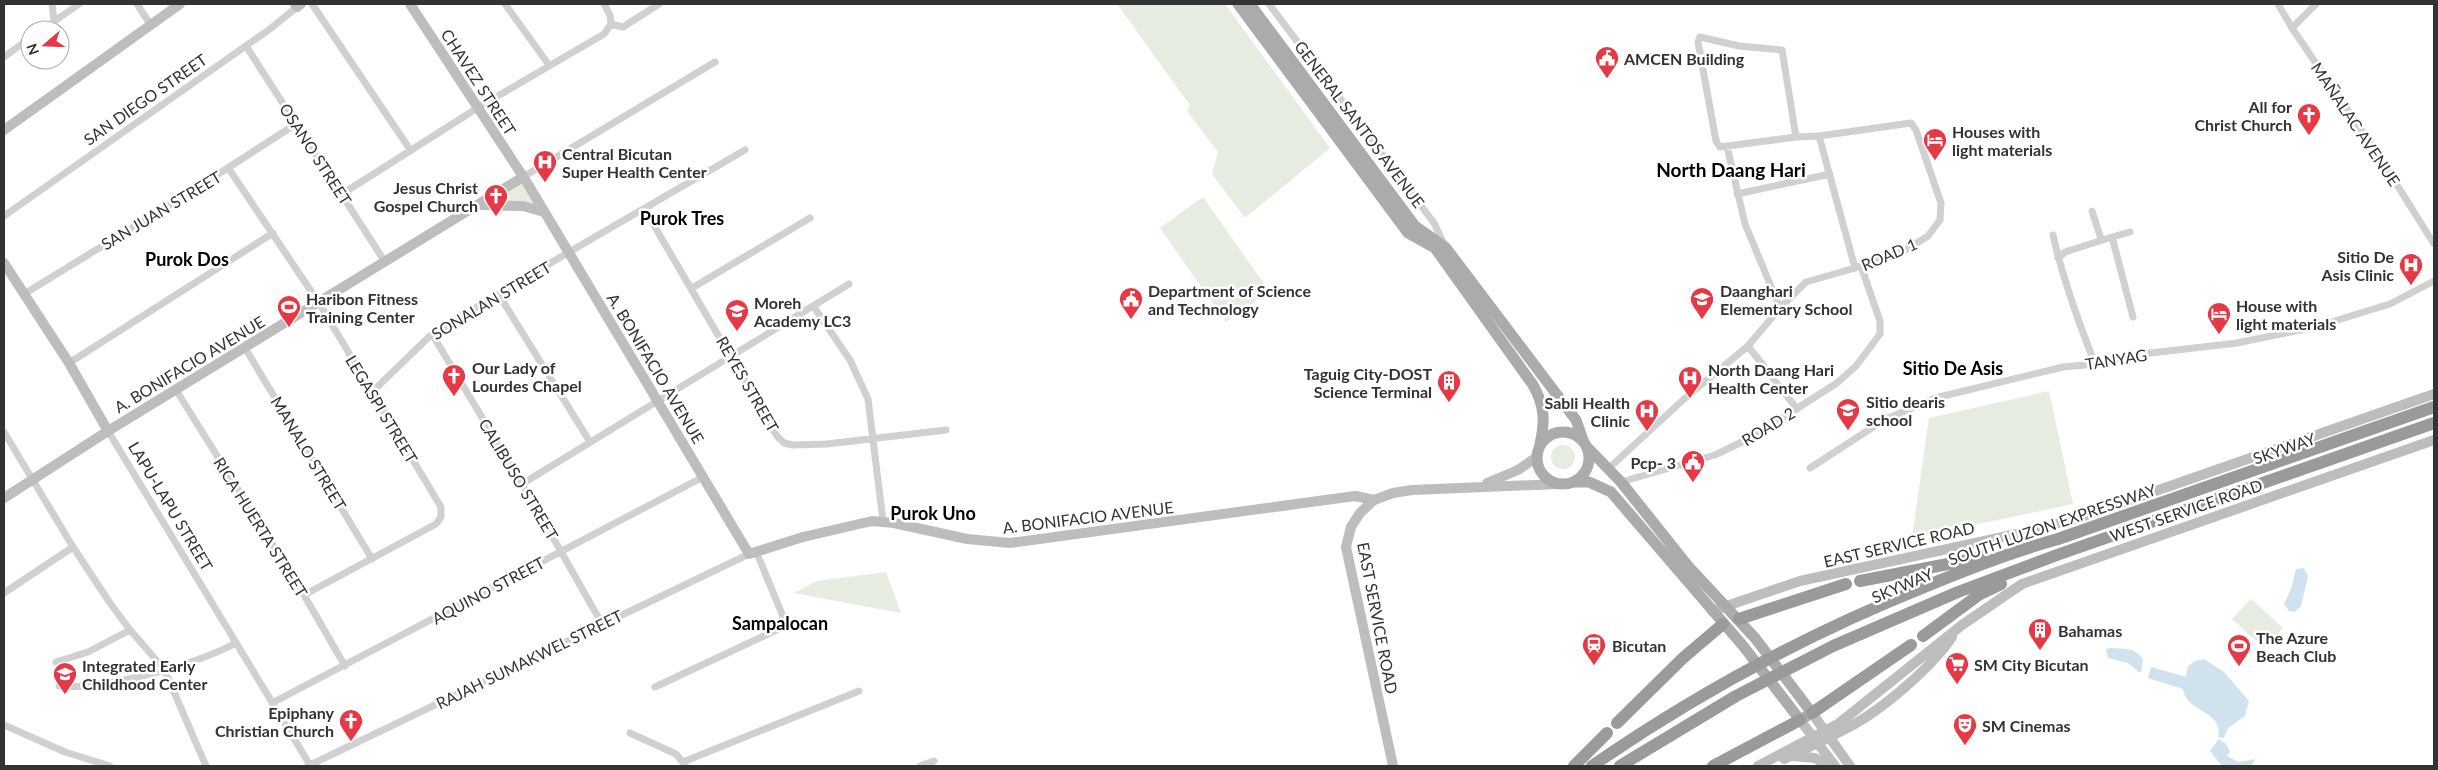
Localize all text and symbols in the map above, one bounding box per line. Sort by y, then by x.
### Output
north arrow [20,20,70,70]
street label: CHAVEZ STREET [438,25,521,139]
street label: GENERAL SANTOS AVENUE [1291,37,1429,211]
text: N [22,42,42,57]
public building icon: AMCEN Building [1594,45,1620,79]
street label: SAN DIEGO STREET [80,49,211,149]
place label: AMCEN Building [1623,49,1745,68]
street label: MAÑALAC AVENUE [2308,59,2404,189]
place label: All for Christ Church [2194,97,2292,134]
street label: OSANO STREET [276,100,356,209]
church icon: All for Christ Church [2296,102,2322,136]
place label: Houses with light materials [1952,122,2052,159]
hotel icon: Houses with light materials [1922,127,1948,161]
place label: Central Bicutan Super Health Center [562,144,707,181]
hospital icon: Central Bicutan Super Health Center [532,149,558,183]
district label: North Daang Hari [1656,158,1806,181]
street label: SAN JUAN STREET [98,166,225,253]
place label: Jesus Christ Gospel Church [374,178,478,215]
church icon: Jesus Christ Gospel Church [483,183,509,217]
district label: Purok Tres [640,207,724,229]
street label: ROAD 1 [1858,234,1920,274]
place label: Sitio De Asis Clinic [2320,247,2394,284]
district label: Purok Dos [145,248,229,270]
hospital icon: Sitio De Asis Clinic [2398,252,2424,286]
street label: SONALAN STREET [428,257,555,343]
place label: Department of Science and Technology [1148,281,1311,318]
place label: Daanghari Elementary School [1720,281,1852,318]
public building icon: Department of Science and Technology [1118,286,1144,320]
school or university icon: Daanghari Elementary School [1689,286,1715,320]
place label: Haribon Fitness Training Center [306,289,418,326]
street label: A. BONIFACIO AVENUE [604,289,708,447]
place label: Moreh Academy LC3 [753,293,851,330]
sports icon: Haribon Fitness Training Center [276,294,302,328]
place label: House with light materials [2236,296,2336,333]
school or university icon: Moreh Academy LC3 [724,298,750,332]
hotel icon: House with light materials [2206,301,2232,335]
street label: A. BONIFACIO AVENUE [110,312,268,416]
street label: REYES STREET [713,333,783,436]
street label: TANYAG [2084,345,2148,373]
street label: LEGASPI STREET [342,352,422,467]
district label: Sitio De Asis [1903,357,2003,379]
place label: Our Lady of Lourdes Chapel [472,358,582,395]
place label: North Daang Hari Health Center [1708,360,1834,397]
church icon: Our Lady of Lourdes Chapel [441,363,467,397]
place label: Taguig City-DOST Science Terminal [1304,364,1432,401]
hospital icon: North Daang Hari Health Center [1677,365,1703,399]
building icon: Taguig City-DOST Science Terminal [1436,369,1462,403]
place label: Sitio dearis school [1866,392,1945,429]
street label: MANALO STREET [268,393,351,514]
place label: Sabli Health Clinic [1545,393,1630,430]
school or university icon: Sitio dearis school [1835,397,1861,431]
hospital icon: Sabli Health Clinic [1634,398,1660,432]
street label: ROAD 2 [1738,403,1798,449]
street label: CALIBUSO STREET [475,415,563,544]
street label: SKYWAY [2250,428,2318,468]
street label: LAPU-LAPU STREET [125,438,217,574]
public building icon: Pcp- 3 [1680,449,1706,483]
place label: Pcp- 3 [1631,453,1676,472]
street label: RICA HUERTA STREET [210,454,312,601]
street label: WEST SERVICE ROAD [2107,475,2265,545]
street label: SOUTH LUZON EXPRESSWAY [1946,479,2158,569]
street label: A. BONIFACIO AVENUE [1001,497,1175,537]
district label: Purok Uno [890,502,976,524]
street label: EAST SERVICE ROAD [1822,517,1976,571]
street label: EAST SERVICE ROAD [1354,540,1402,696]
street label: AQUINO STREET [428,552,548,628]
street label: SKYWAY [1868,564,1936,606]
street label: RAJAH SUMAKWEL STREET [433,605,626,712]
district label: Sampalocan [732,612,828,634]
building icon: Bahamas [2027,617,2053,651]
place label: Bahamas [2058,621,2122,640]
place label: The Azure Beach Club [2256,628,2336,665]
station icon: Bicutan [1581,632,1607,666]
sports icon: The Azure Beach Club [2226,633,2252,667]
place label: Bicutan [1612,636,1666,655]
supermarket icon: SM City Bicutan [1944,651,1970,685]
place label: SM City Bicutan [1974,655,2089,674]
place label: Integrated Early Childhood Center [82,656,207,693]
school or university icon: Integrated Early Childhood Center [52,661,78,695]
place label: Epiphany Christian Church [215,703,335,740]
church icon: Epiphany Christian Church [338,708,364,742]
theatre icon: SM Cinemas [1952,712,1978,746]
place label: SM Cinemas [1982,716,2071,735]

